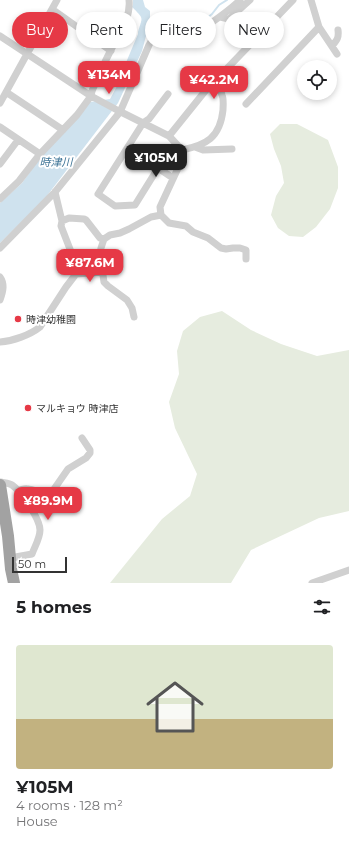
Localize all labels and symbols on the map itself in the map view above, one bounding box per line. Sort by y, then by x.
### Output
pin: ¥134M [81,61,137,95]
pin: ¥42.2M [181,66,247,100]
pin: ¥105M [128,144,184,178]
water label: 時津川 [40,155,73,169]
pin: ¥87.6M [57,249,123,283]
place label: 時津幼稚園 [26,313,76,326]
marker: 時津幼稚園 [13,314,23,324]
place label: マルキョウ 時津店 [36,402,119,415]
marker: マルキョウ 時津店 [23,403,33,413]
pin: ¥89.9M [15,487,81,521]
scale bar [12,555,67,574]

